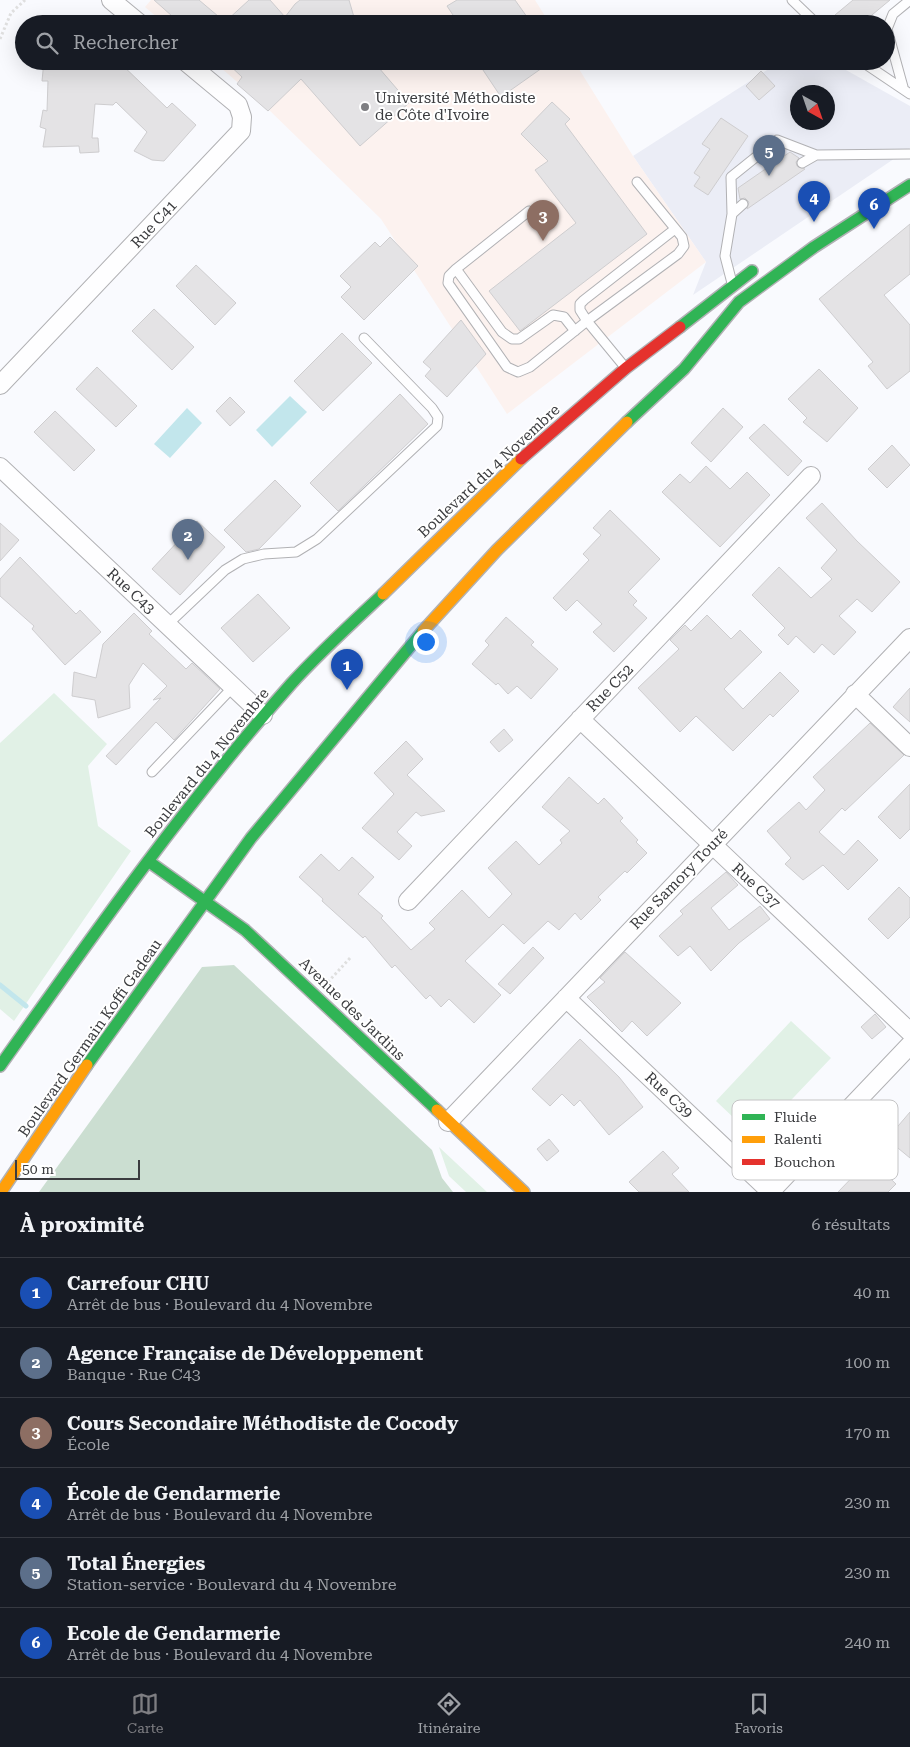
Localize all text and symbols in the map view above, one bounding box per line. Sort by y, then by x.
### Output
search box [15,15,895,70]
icon: search [33,29,61,57]
text: Rechercher [73,31,179,54]
north arrow [790,85,835,130]
place label: Université Méthodiste de Côte d'Ivoire [375,89,536,124]
marker: Université Méthodiste de Côte d'Ivoire [359,101,371,113]
pin: 5 [753,135,785,176]
pin: 4 [798,181,830,222]
pin: 6 [858,188,890,229]
street label: Rue C41 [127,196,181,252]
pin: 3 [527,200,559,241]
street label: Boulevard du 4 Novembre [414,401,564,541]
pin: 2 [172,519,204,560]
street label: Rue C43 [103,564,159,618]
your location [413,629,439,655]
pin: 1 [331,649,363,690]
street label: Rue C52 [583,660,637,716]
street label: Boulevard du 4 Novembre [141,685,273,841]
street label: Rue Samory Touré [626,825,732,933]
street label: Rue C37 [728,859,784,913]
street label: Boulevard Germain Koffi Gadeau [15,935,166,1140]
street label: Avenue des Jardins [295,954,409,1064]
street label: Rue C39 [641,1068,697,1122]
legend [732,1100,898,1180]
text: Fluide [774,1109,817,1125]
text: Ralenti [774,1131,822,1147]
text: Bouchon [774,1154,835,1170]
scale bar [15,1157,140,1180]
text: 50 m [22,1161,54,1177]
text: À proximité [20,1213,144,1237]
text: 6 résultats [811,1215,890,1234]
text: Carrefour CHU [67,1272,209,1295]
text: 1 [32,1283,40,1302]
text: 40 m [853,1283,890,1302]
text: Arrêt de bus · Boulevard du 4 Novembre [67,1295,373,1314]
text: Agence Française de Développement [67,1342,423,1365]
text: 2 [32,1353,40,1372]
text: 100 m [844,1353,890,1372]
text: Banque · Rue C43 [67,1365,201,1384]
text: Cours Secondaire Méthodiste de Cocody [67,1412,459,1435]
text: 3 [32,1423,40,1442]
text: 170 m [844,1423,890,1442]
text: École [67,1435,110,1454]
text: École de Gendarmerie [67,1482,280,1505]
text: 4 [32,1493,40,1512]
text: 230 m [844,1493,890,1512]
text: Arrêt de bus · Boulevard du 4 Novembre [67,1505,373,1524]
text: Total Énergies [67,1552,205,1575]
text: 5 [32,1563,40,1582]
text: 230 m [844,1563,890,1582]
text: Station-service · Boulevard du 4 Novembre [67,1575,397,1594]
text: Ecole de Gendarmerie [67,1622,280,1645]
text: 6 [32,1633,40,1652]
text: 240 m [844,1633,890,1652]
text: Arrêt de bus · Boulevard du 4 Novembre [67,1645,373,1664]
tab: Carte [127,1690,163,1736]
tab: Itinéraire [418,1690,480,1736]
tab: Favoris [735,1690,783,1736]

